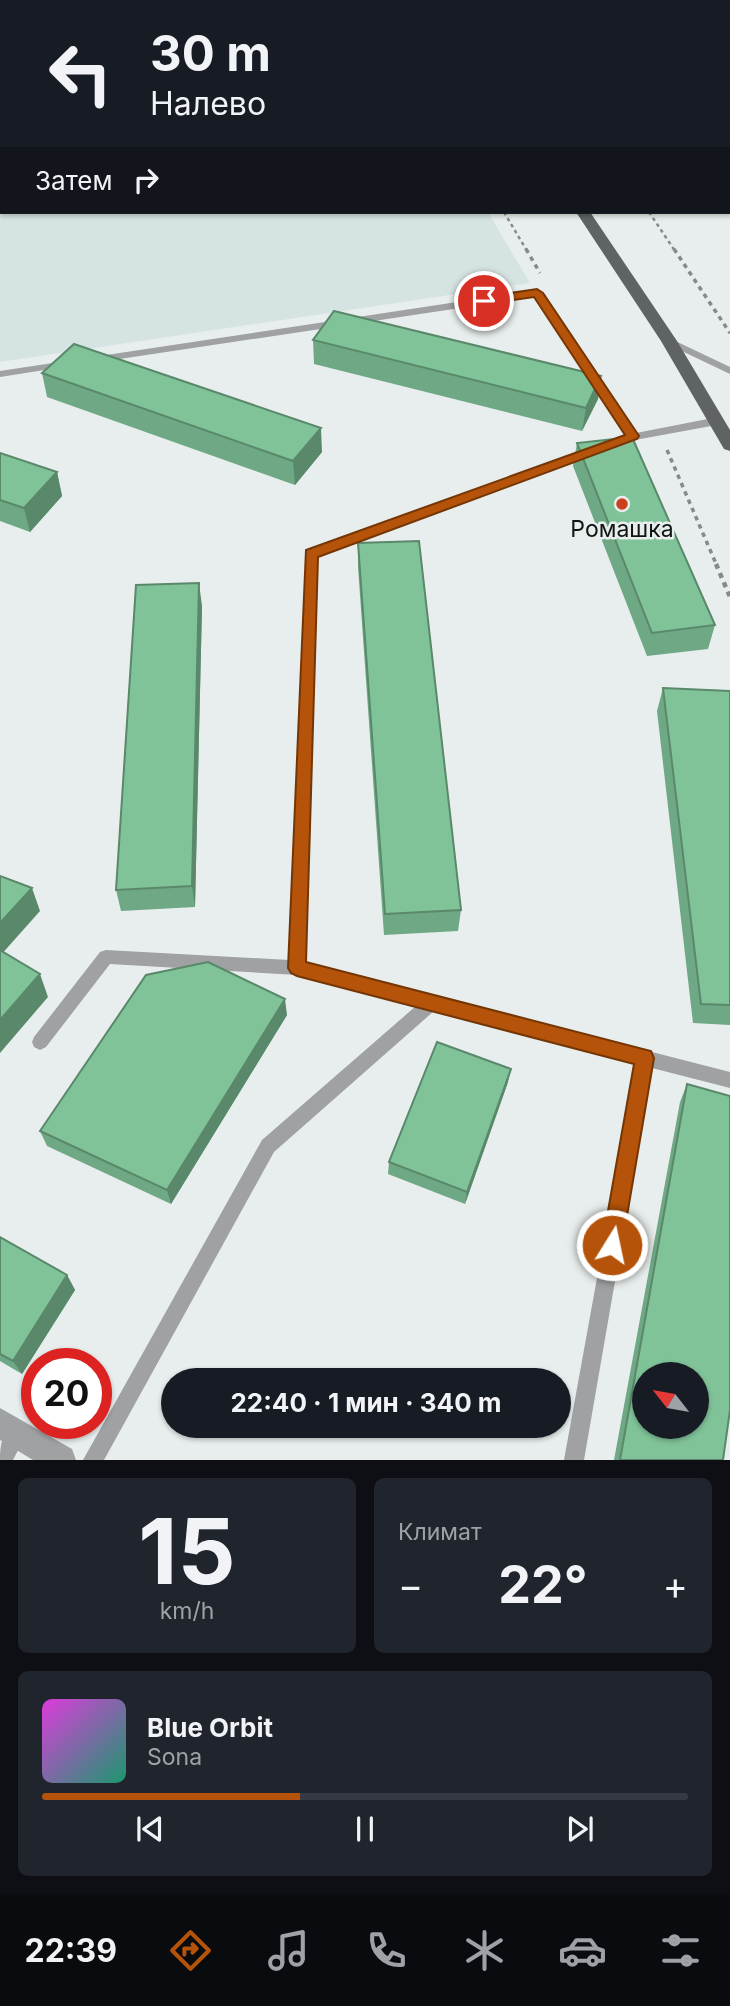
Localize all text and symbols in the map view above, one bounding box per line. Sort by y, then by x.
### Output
text: 30 m [150,24,271,83]
icon: left [35,28,126,119]
text: Налево [150,84,266,123]
icon: right [127,161,165,199]
text: Затем [35,165,113,196]
pin [454,271,514,331]
icon: arrive [465,282,503,320]
marker: Ромашка [614,496,630,512]
place label: Ромашка [570,515,674,543]
position arrow [575,1208,649,1282]
speed limit sign: 20 [21,1348,112,1439]
north arrow [632,1362,709,1438]
map controls [632,1362,709,1439]
text: 22:40 · 1 мин · 340 m [230,1387,502,1418]
text: 15 [138,1496,236,1606]
text: Климат [398,1518,482,1546]
text: 22° [498,1553,588,1616]
text: − [398,1562,423,1608]
text: + [663,1562,688,1608]
text: km/h [160,1597,214,1625]
text: Blue Orbit [147,1712,273,1743]
text: Sona [147,1743,202,1771]
icon: previous [131,1810,169,1848]
icon: pause [346,1810,384,1848]
icon: next [561,1810,599,1848]
icon: directions [166,1926,215,1975]
icon: music [264,1926,313,1975]
icon: phone [362,1926,411,1975]
icon: climate [460,1926,509,1975]
icon: car [558,1926,607,1975]
icon: filters [656,1926,705,1975]
text: 22:39 [25,1931,117,1970]

